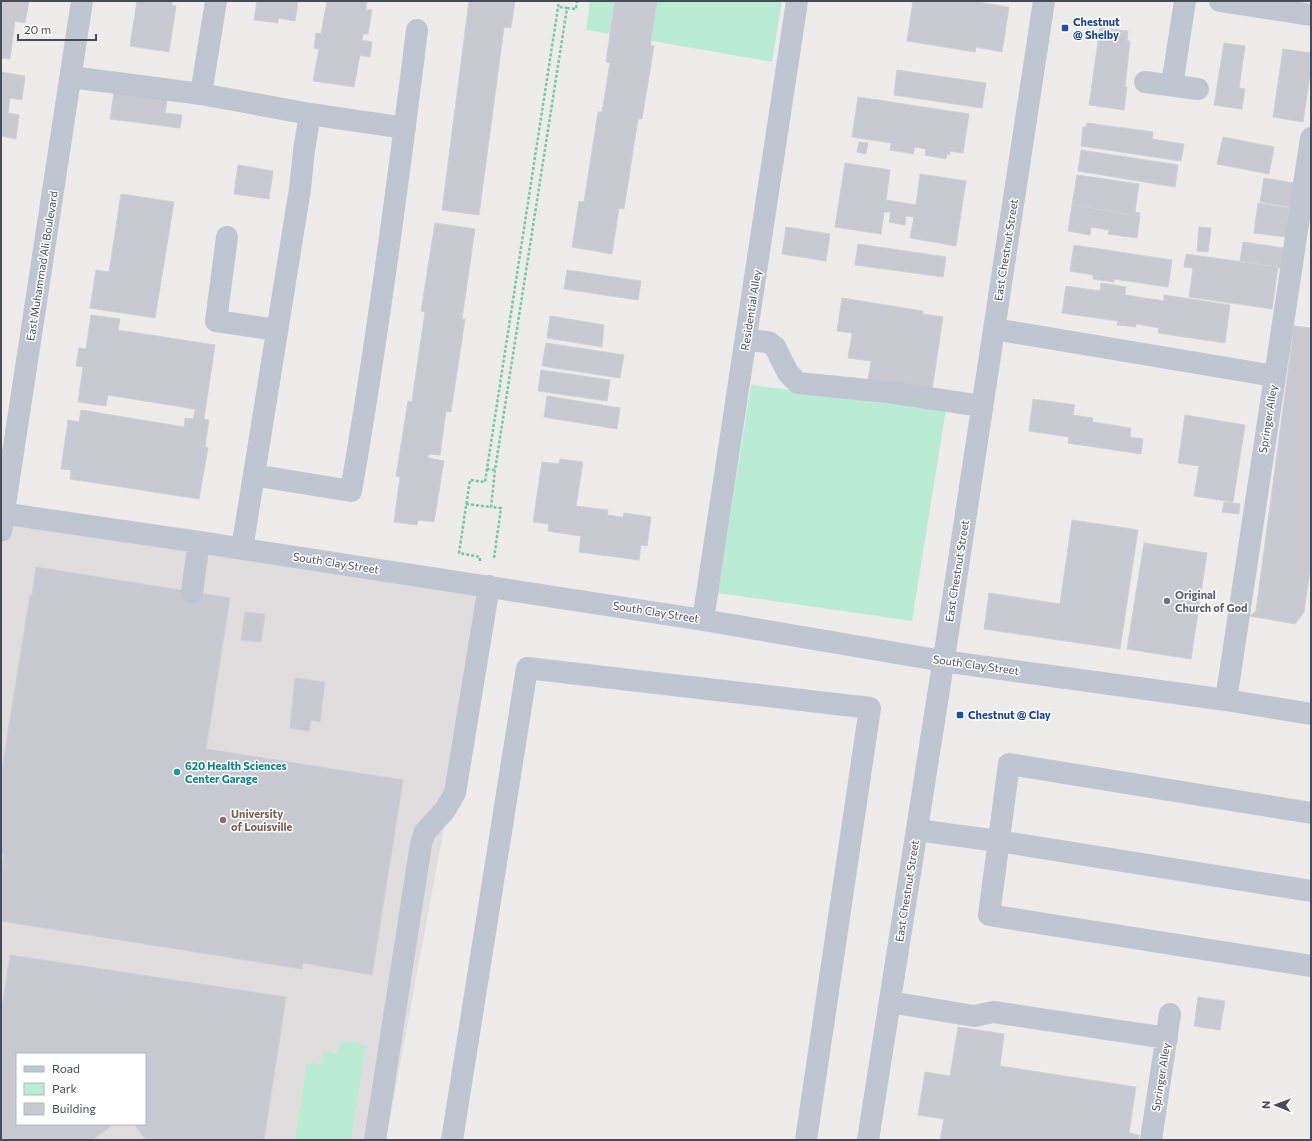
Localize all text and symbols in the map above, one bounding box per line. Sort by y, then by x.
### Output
place label: Chestnut @ Shelby [1073,15,1120,41]
scale bar [18,16,96,42]
text: 20 m [24,22,51,36]
marker: Chestnut @ Shelby [1060,23,1070,33]
street label: East Muhammad Ali Boulevard [23,190,60,342]
street label: East Chestnut Street [991,197,1020,302]
street label: Residential Alley [738,268,763,351]
street label: Springer Alley [1256,383,1279,454]
street label: East Chestnut Street [942,518,971,623]
street label: South Clay Street [292,549,381,576]
place label: Original Church of God [1175,588,1248,614]
marker: Original Church of God [1162,596,1172,606]
street label: South Clay Street [612,598,701,625]
street label: South Clay Street [932,652,1021,677]
place label: Chestnut @ Clay [968,708,1051,721]
marker: Chestnut @ Clay [955,710,965,720]
place label: 620 Health Sciences Center Garage [185,759,287,785]
marker: 620 Health Sciences Center Garage [172,767,182,777]
place label: University of Louisville [231,807,292,833]
marker: University of Louisville [218,815,228,825]
street label: East Chestnut Street [892,838,921,943]
street label: Springer Alley [1149,1041,1172,1112]
legend [16,1053,146,1125]
text: Road [52,1061,80,1075]
text: Park [52,1081,78,1095]
north arrow [1256,1085,1296,1125]
text: Building [52,1101,96,1115]
text: N [1259,1101,1272,1109]

